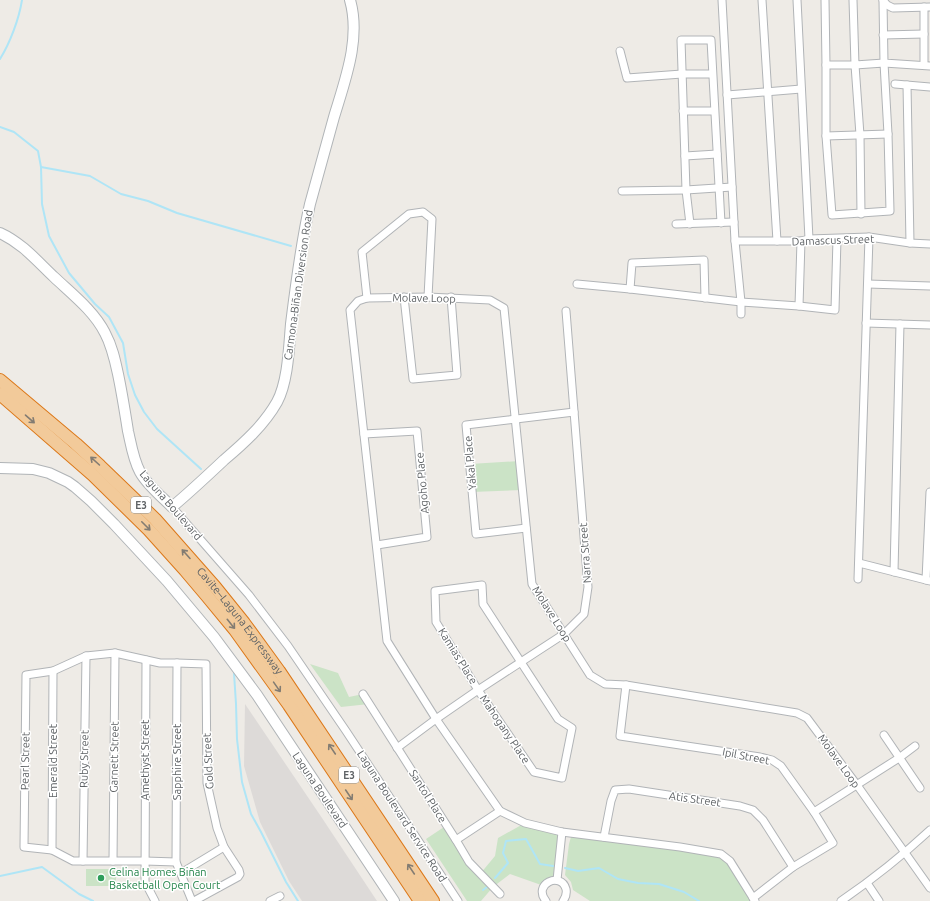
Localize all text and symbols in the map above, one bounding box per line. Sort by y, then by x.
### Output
street label: Carmona-Biñan Diversion Road [281,209,315,361]
street label: Damascus Street [791,233,875,247]
street label: Molave Loop [392,291,456,305]
one-way arrow [24,415,35,424]
street label: Yakal Place [462,435,478,491]
street label: Agoho Place [413,452,431,514]
one-way arrow [90,456,100,466]
street label: Laguna Boulevard [137,468,205,542]
road number: E3 [131,497,151,513]
one-way arrow [141,521,150,531]
street label: Narra Street [577,522,593,584]
one-way arrow [182,549,191,559]
street label: Cavite–Laguna Expressway [195,565,286,677]
street label: Molave Loop [530,584,574,644]
one-way arrow [226,619,235,630]
street label: Kamias Place [436,626,480,686]
one-way arrow [273,681,281,692]
street label: Mahogany Place [478,692,532,766]
street label: Amethyst Street [139,719,151,800]
street label: Garnett Street [107,721,121,793]
street label: Emerald Street [47,723,59,798]
street label: Sapphire Street [171,723,183,800]
street label: Ruby Street [77,729,91,788]
street label: Pearl Street [18,731,32,790]
street label: Gold Street [201,732,215,789]
street label: Molave Loop [816,732,862,790]
one-way arrow [328,743,336,754]
street label: Ipil Street [721,746,771,767]
street label: Laguna Boulevard Service Road [355,748,449,884]
street label: Laguna Boulevard [290,750,350,830]
road number: E3 [339,767,359,783]
street label: Santol Place [407,767,449,825]
one-way arrow [345,789,353,800]
street label: Atis Street [668,789,722,809]
one-way arrow [407,863,416,874]
place label: Celina Homes Biñan Basketball Open Court [109,866,221,891]
marker: Celina Homes Biñan Basketball Open Court [96,873,106,883]

